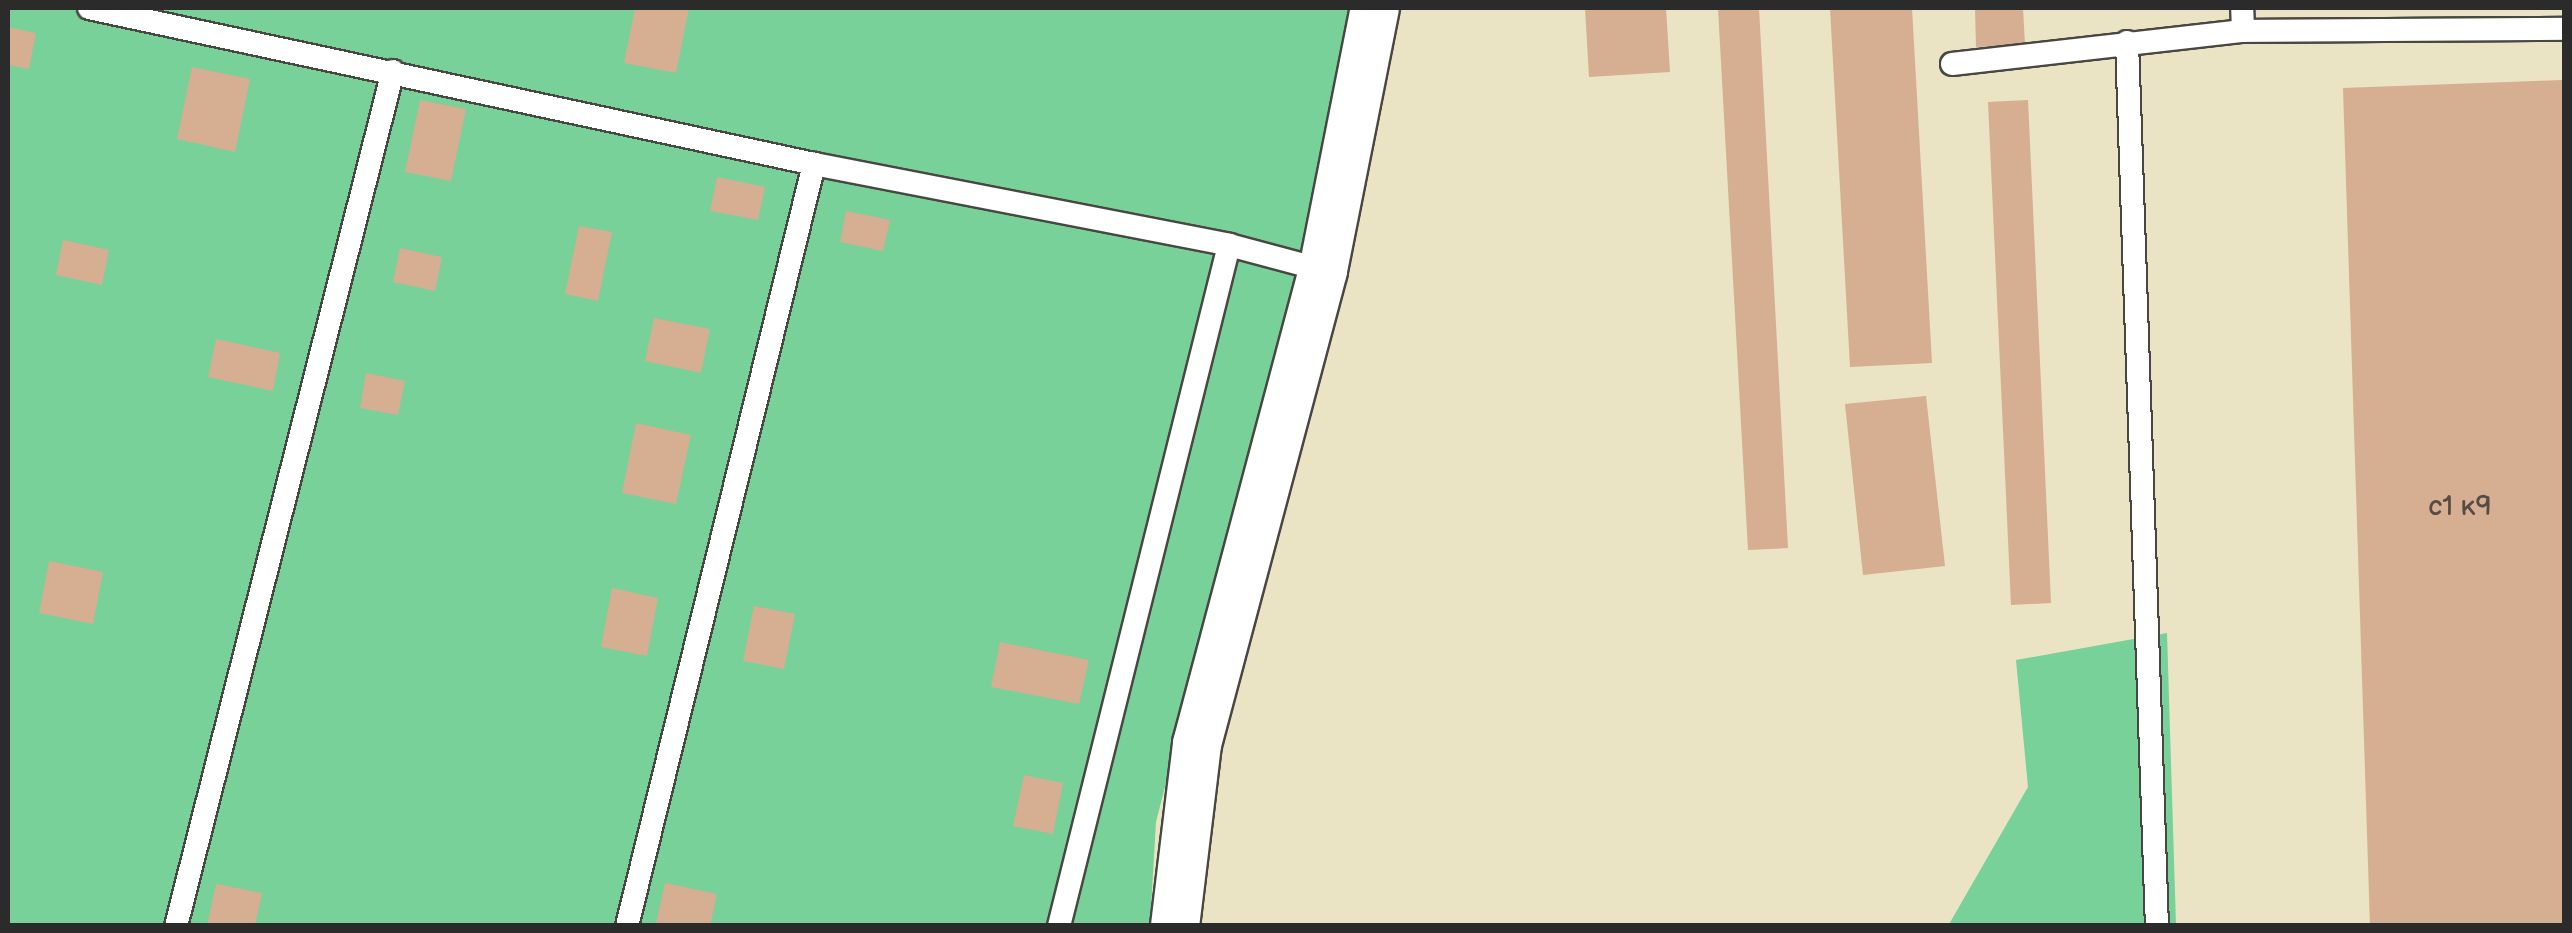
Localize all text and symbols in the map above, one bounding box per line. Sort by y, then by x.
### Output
house number: с1 к9 [2428,490,2492,524]

